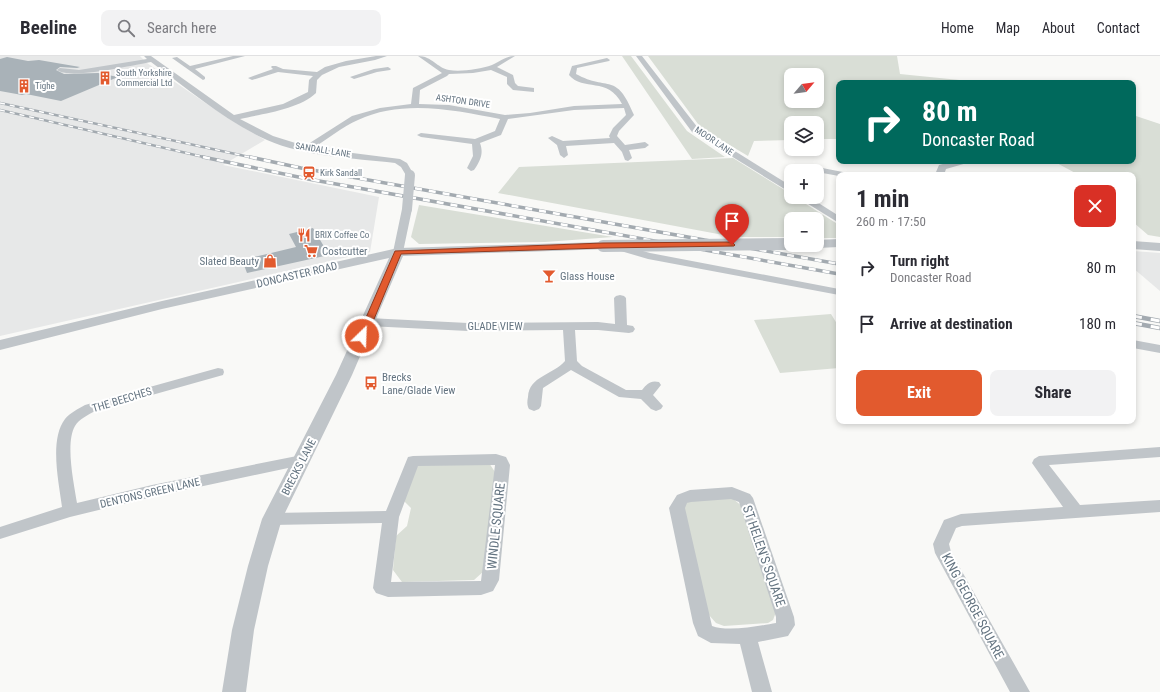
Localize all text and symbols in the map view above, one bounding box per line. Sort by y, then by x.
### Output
search box [101,10,381,46]
text: Beeline [20,16,77,39]
icon: search [115,17,137,39]
text: Search here [147,19,217,37]
text: Home [941,20,974,36]
text: Map [996,20,1020,36]
text: About [1042,20,1075,36]
text: Contact [1097,20,1140,36]
place label: South Yorkshire Commercial Ltd [116,68,172,88]
north arrow [784,68,824,108]
map controls [784,68,824,252]
building icon: South Yorkshire Commercial Ltd [97,70,113,86]
building icon: Tighe [16,78,32,94]
place label: Tighe [35,81,55,91]
street label: ASHTON DRIVE [435,92,491,110]
text: 80 m [922,95,978,128]
icon: right [856,96,908,148]
button: layers [784,116,824,156]
street label: MOOR LANE [693,125,735,158]
text: Doncaster Road [922,129,1035,150]
street label: SANDALL LANE [295,141,352,159]
button: + [784,164,824,204]
station icon: Kirk Sandall [301,165,317,181]
place label: Kirk Sandall [320,168,362,178]
text: 1 min [856,185,909,213]
button: close [1074,185,1116,227]
pin [715,204,749,245]
icon: arrive [721,210,743,232]
button: − [784,212,824,252]
text: 260 m · 17:50 [856,214,926,229]
restaurant icon: BRIX Coffee Co [296,227,312,243]
place label: BRIX Coffee Co [315,230,370,240]
supermarket icon: Costcutter [303,243,319,259]
place label: Costcutter [322,245,368,258]
text: Turn right [890,252,949,270]
shop icon: Slated Beauty [262,253,278,269]
place label: Slated Beauty [200,255,259,268]
icon: right [856,257,878,279]
street label: DONCASTER ROAD [255,259,339,291]
text: 80 m [1086,259,1116,277]
bar icon: Glass House [541,268,557,284]
place label: Glass House [560,270,615,283]
text: Doncaster Road [890,270,971,285]
icon: arrive [856,313,878,335]
position arrow [341,315,383,357]
text: Arrive at destination [890,315,1013,333]
text: 180 m [1079,315,1116,333]
street label: GLADE VIEW [467,320,523,333]
button: Exit [856,370,982,416]
button: Share [990,370,1116,416]
place label: Brecks Lane/Glade View [382,371,456,397]
bus stop icon: Brecks Lane/Glade View [363,375,379,391]
street label: THE BEECHES [91,385,154,415]
street label: BRECKS LANE [279,436,319,497]
street label: DENTONS GREEN LANE [99,475,202,511]
street label: WINDLE SQUARE [484,482,508,570]
street label: ST HELEN'S SQUARE [740,503,788,609]
street label: KING GEORGE SQUARE [939,551,1007,661]

